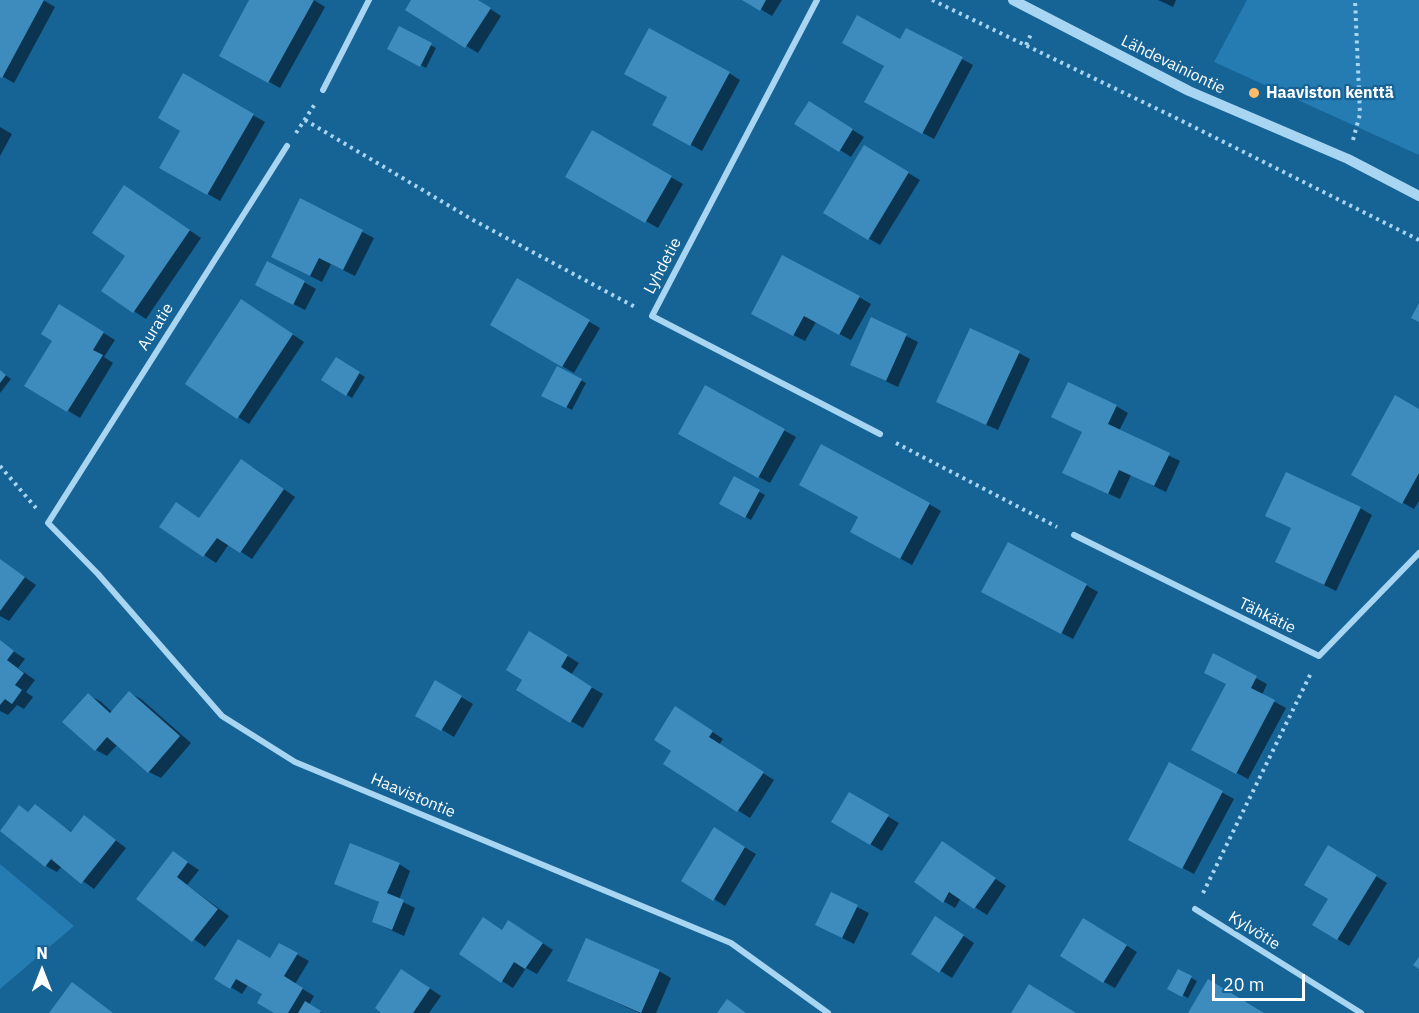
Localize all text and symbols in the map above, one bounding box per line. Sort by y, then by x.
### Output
street label: Lähdevainiontie [1118,32,1228,98]
place label: Haaviston kenttä [1266,83,1394,103]
marker: Haaviston kenttä [1247,86,1261,100]
street label: Lyhdetie [640,235,686,297]
street label: Auratie [134,300,178,354]
street label: Tähkätie [1235,594,1299,638]
street label: Haavistontie [368,770,458,822]
street label: Kylvötie [1225,908,1283,954]
north arrow [12,941,72,1001]
text: N [36,943,48,963]
scale bar [1215,962,1308,1000]
text: 20 m [1223,973,1265,996]

